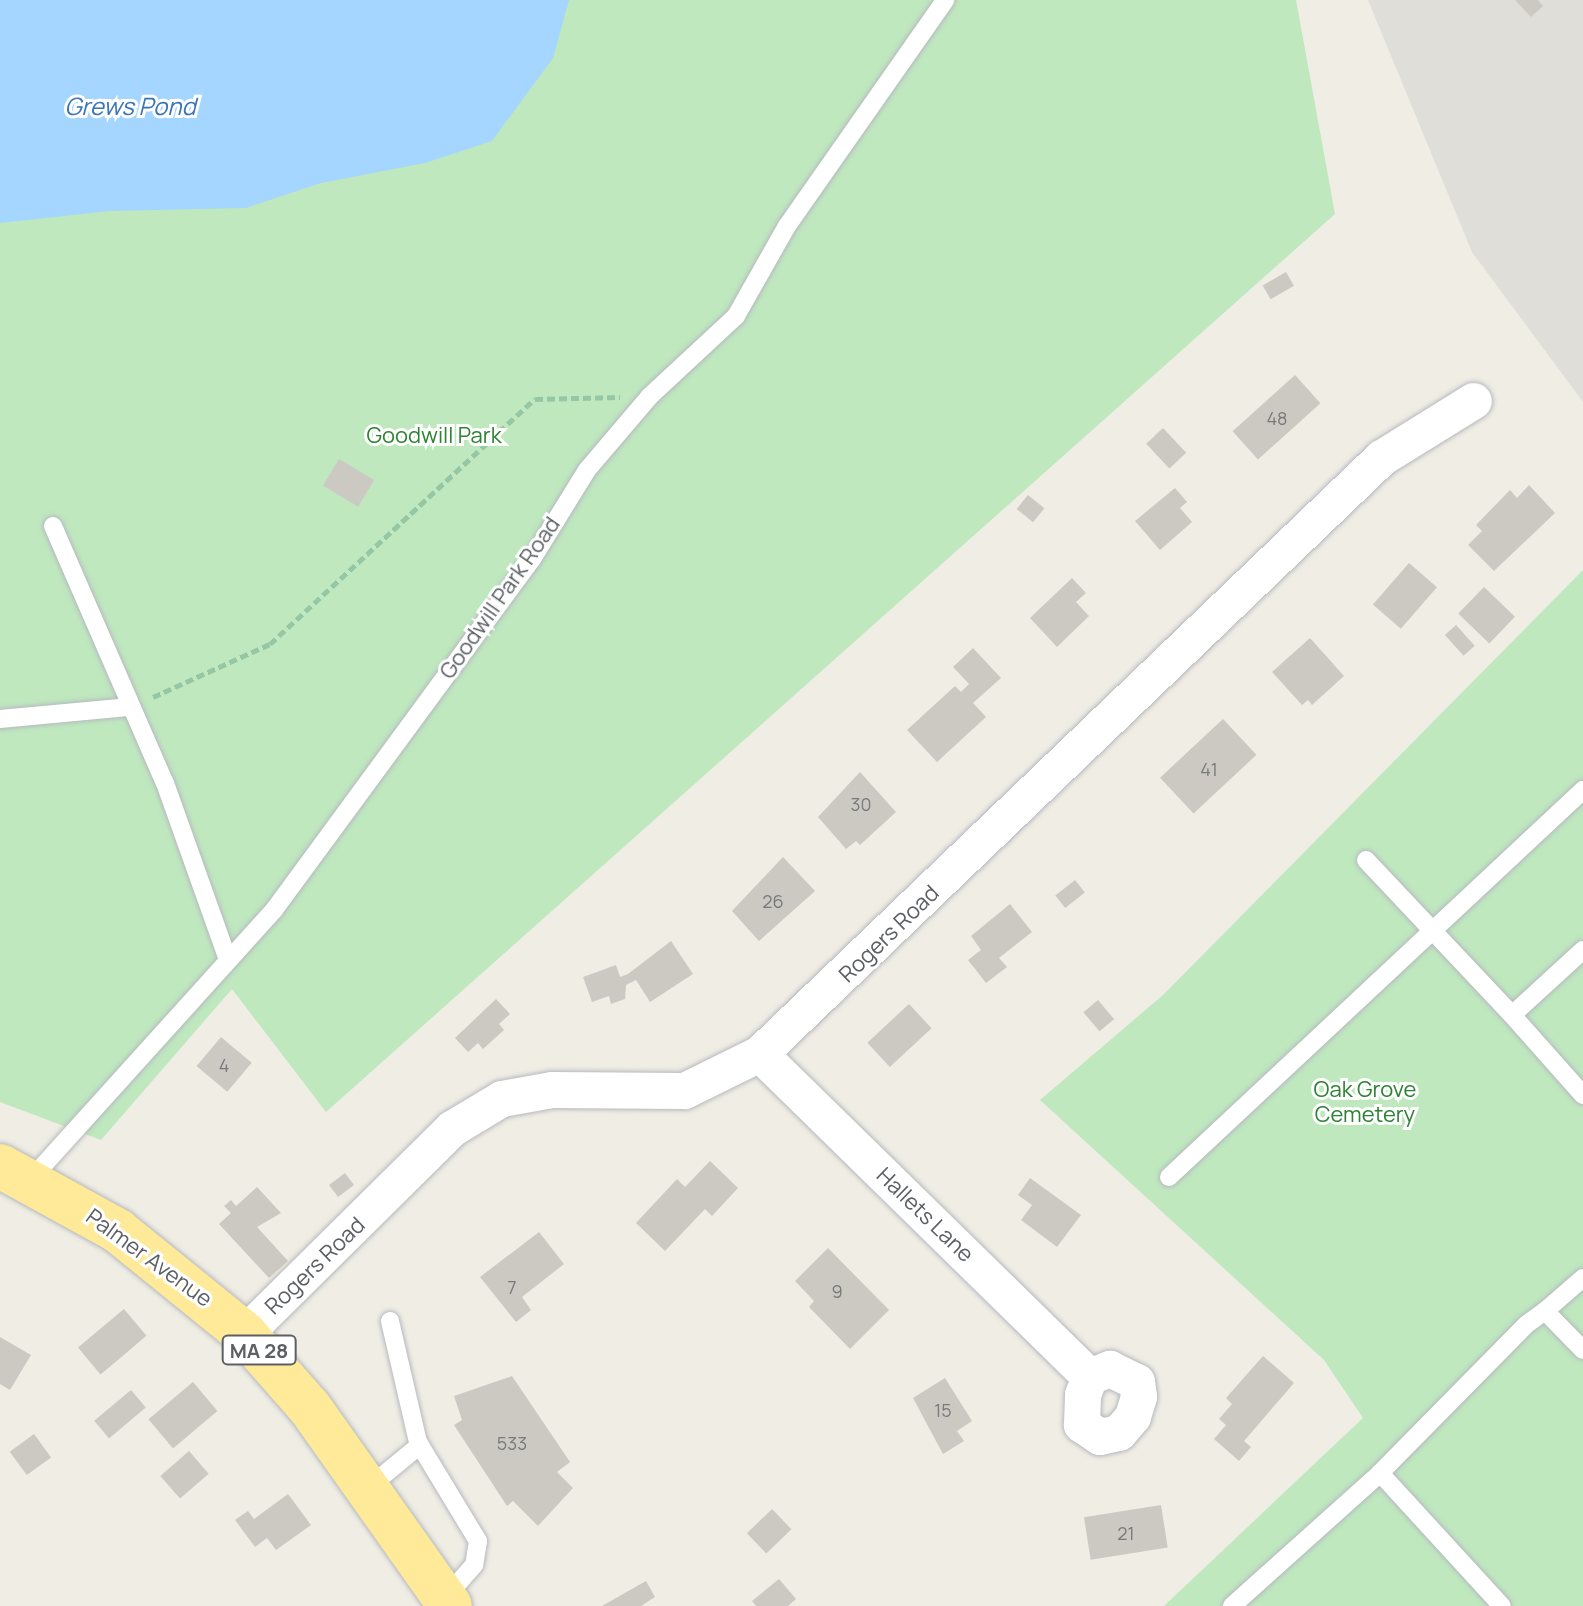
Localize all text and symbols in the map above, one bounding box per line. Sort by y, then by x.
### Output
water label: Grews Pond [64,92,196,120]
house number: 48 [1266,407,1288,429]
park label: Goodwill Park [366,423,502,449]
street label: Goodwill Park Road [434,512,566,684]
house number: 41 [1200,758,1218,780]
house number: 30 [851,793,871,815]
street label: Rogers Road [834,880,944,988]
house number: 26 [762,890,784,912]
house number: 4 [219,1054,229,1076]
park label: Oak Grove Cemetery [1314,1076,1416,1128]
street label: Hallets Lane [871,1162,979,1268]
street label: Palmer Avenue [81,1203,217,1313]
street label: Rogers Road [260,1212,370,1320]
house number: 7 [507,1276,517,1298]
house number: 9 [831,1280,843,1302]
road number: MA 28 [221,1334,297,1366]
house number: 15 [934,1399,952,1421]
house number: 533 [497,1432,527,1454]
house number: 21 [1117,1522,1135,1544]

